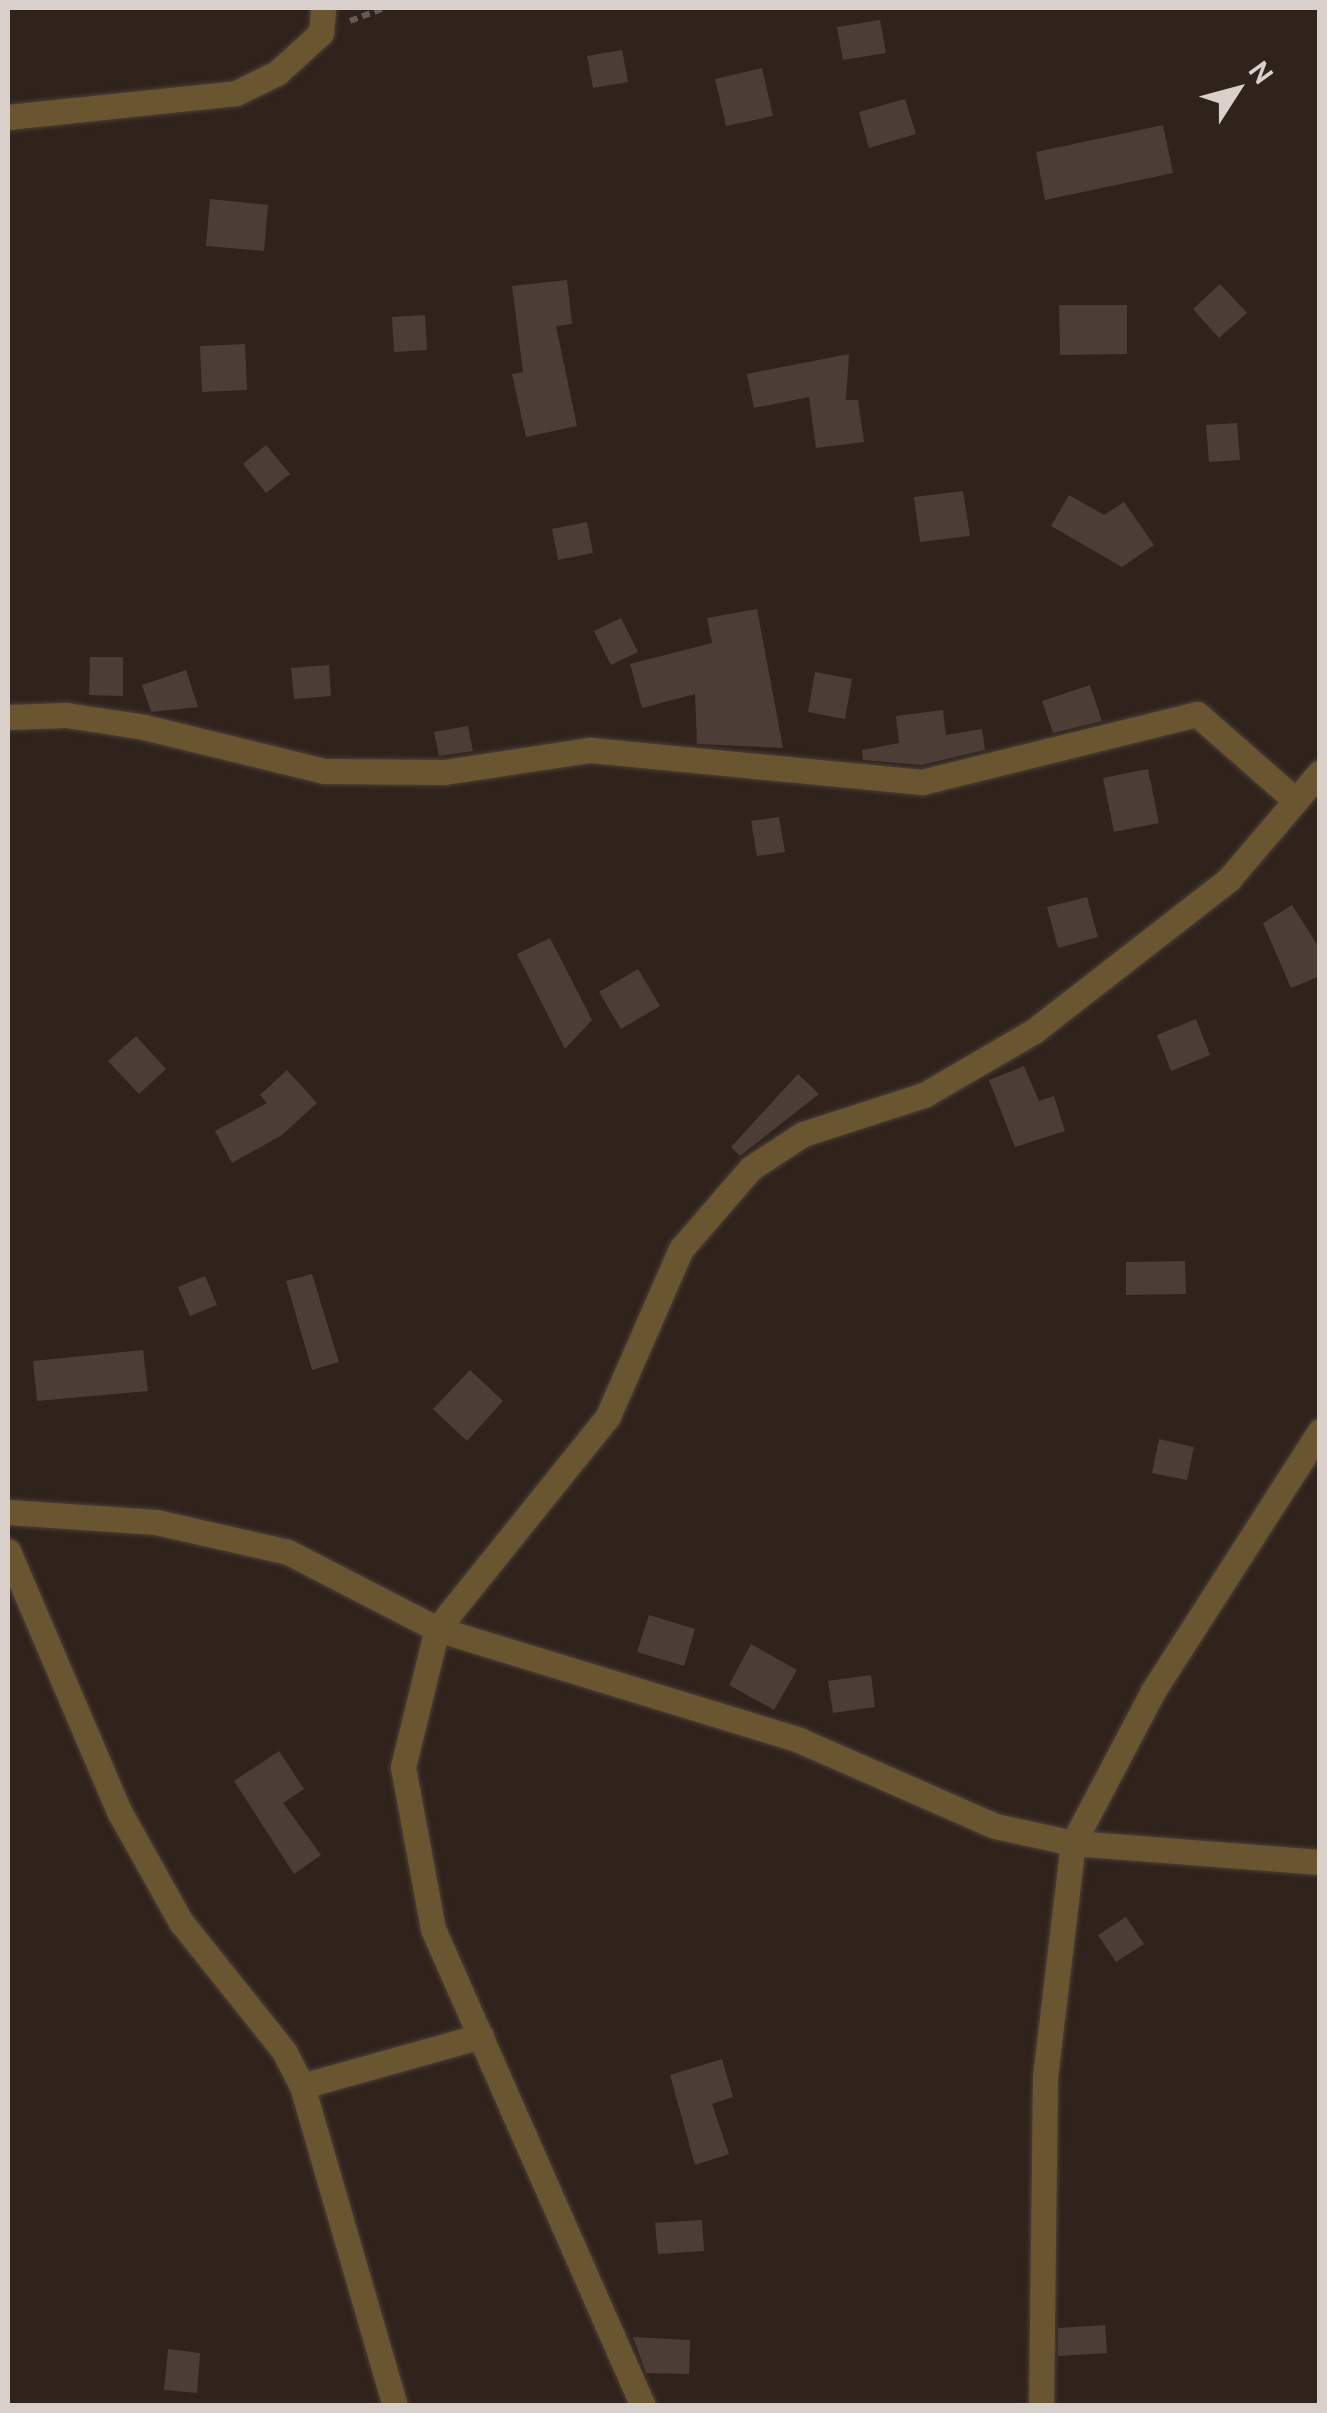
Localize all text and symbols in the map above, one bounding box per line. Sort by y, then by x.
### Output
north arrow [1187,40,1287,140]
text: N [1242,54,1281,90]

